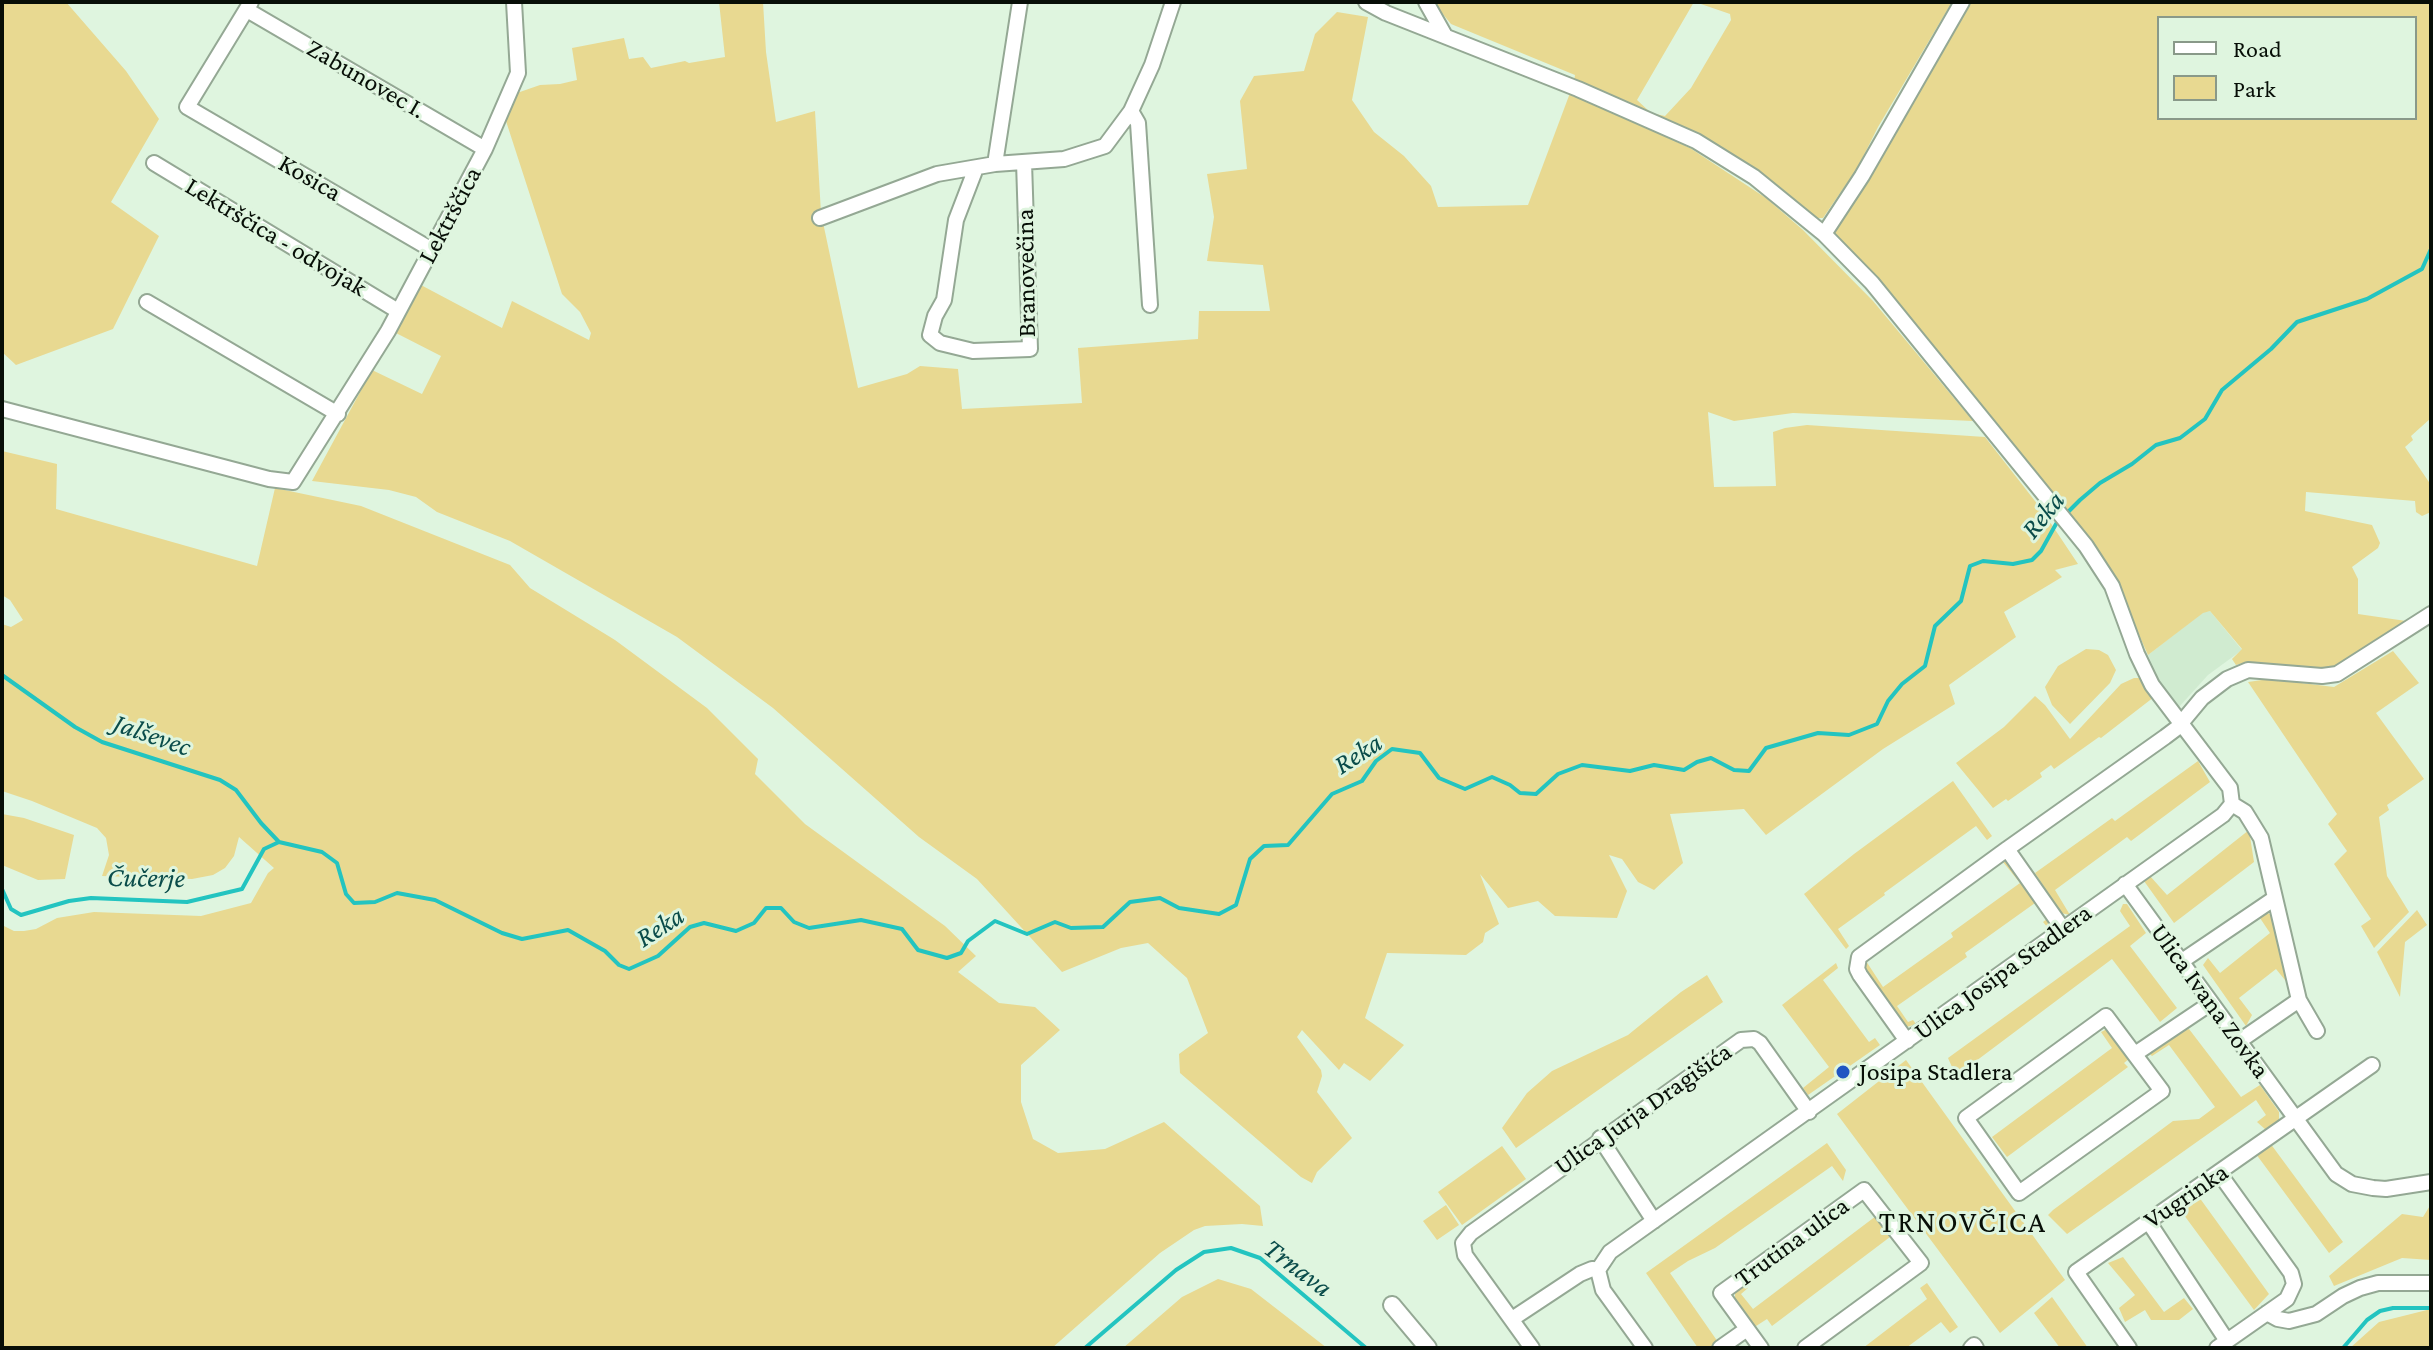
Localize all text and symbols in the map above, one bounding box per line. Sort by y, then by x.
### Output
legend [2157,16,2417,120]
street label: Zabunovec I. [301,32,431,126]
text: Road [2233,35,2282,62]
text: Park [2233,75,2276,102]
street label: Kosica [273,148,347,208]
street label: Lektrščica [412,161,488,269]
street label: Lektrščica - odvojak [179,170,373,304]
street label: Branovečina [1009,208,1043,338]
water label: Reka [2014,485,2072,545]
water label: Jalševec [109,706,195,764]
water label: Reka [1327,726,1389,782]
water label: Čučerje [107,861,185,895]
street label: Ulica Josipa Stadlera [1908,897,2098,1047]
water label: Reka [629,899,691,955]
street label: Ulica Ivana Zovka [2143,918,2277,1084]
street label: Ulica Jurja Dragišića [1548,1036,1738,1182]
place label: Josipa Stadlera [1859,1056,2013,1088]
marker: Josipa Stadlera [1834,1063,1852,1081]
street label: Vugrinka [2138,1156,2234,1236]
street label: Trutina ulica [1729,1190,1855,1294]
district label: TRNOVČICA [1879,1205,2047,1241]
water label: Trnava [1257,1231,1339,1305]

